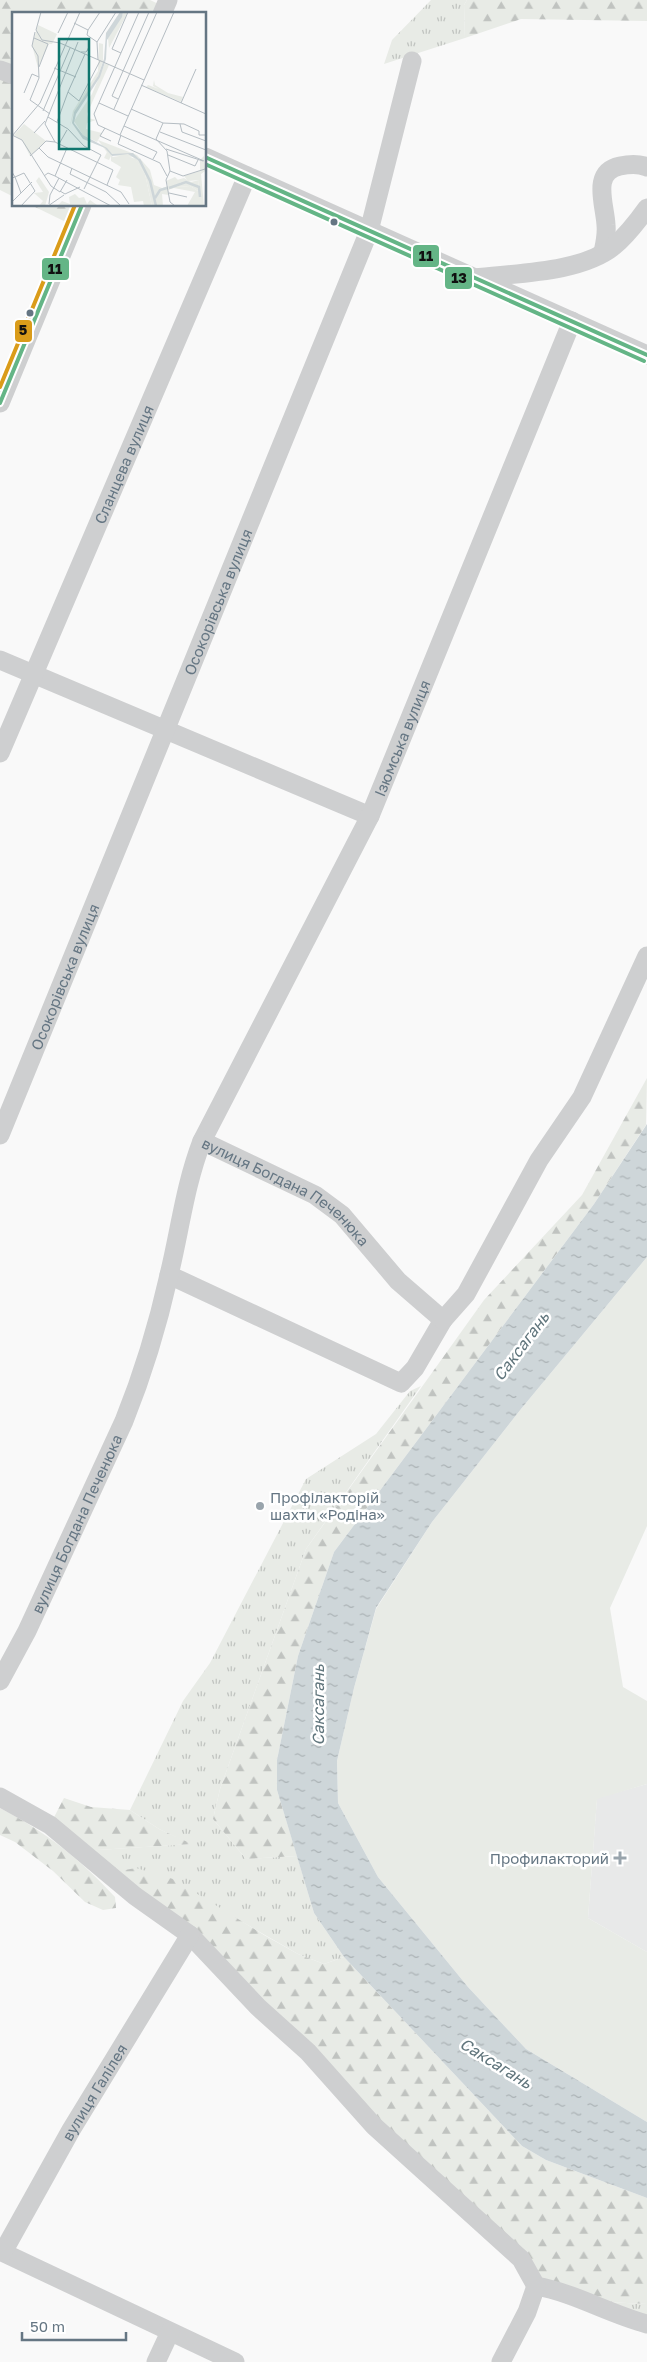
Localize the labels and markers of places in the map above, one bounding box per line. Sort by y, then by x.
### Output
unlabelled marker [329,217,339,227]
unlabelled marker [25,308,35,318]
place label: Профілакторій шахти «Родіна» [270,1488,385,1523]
marker: Профілакторій шахти «Родіна» [254,1500,266,1512]
place label: Профилакторий [490,1849,609,1867]
marker: Профилакторий [613,1851,627,1865]

